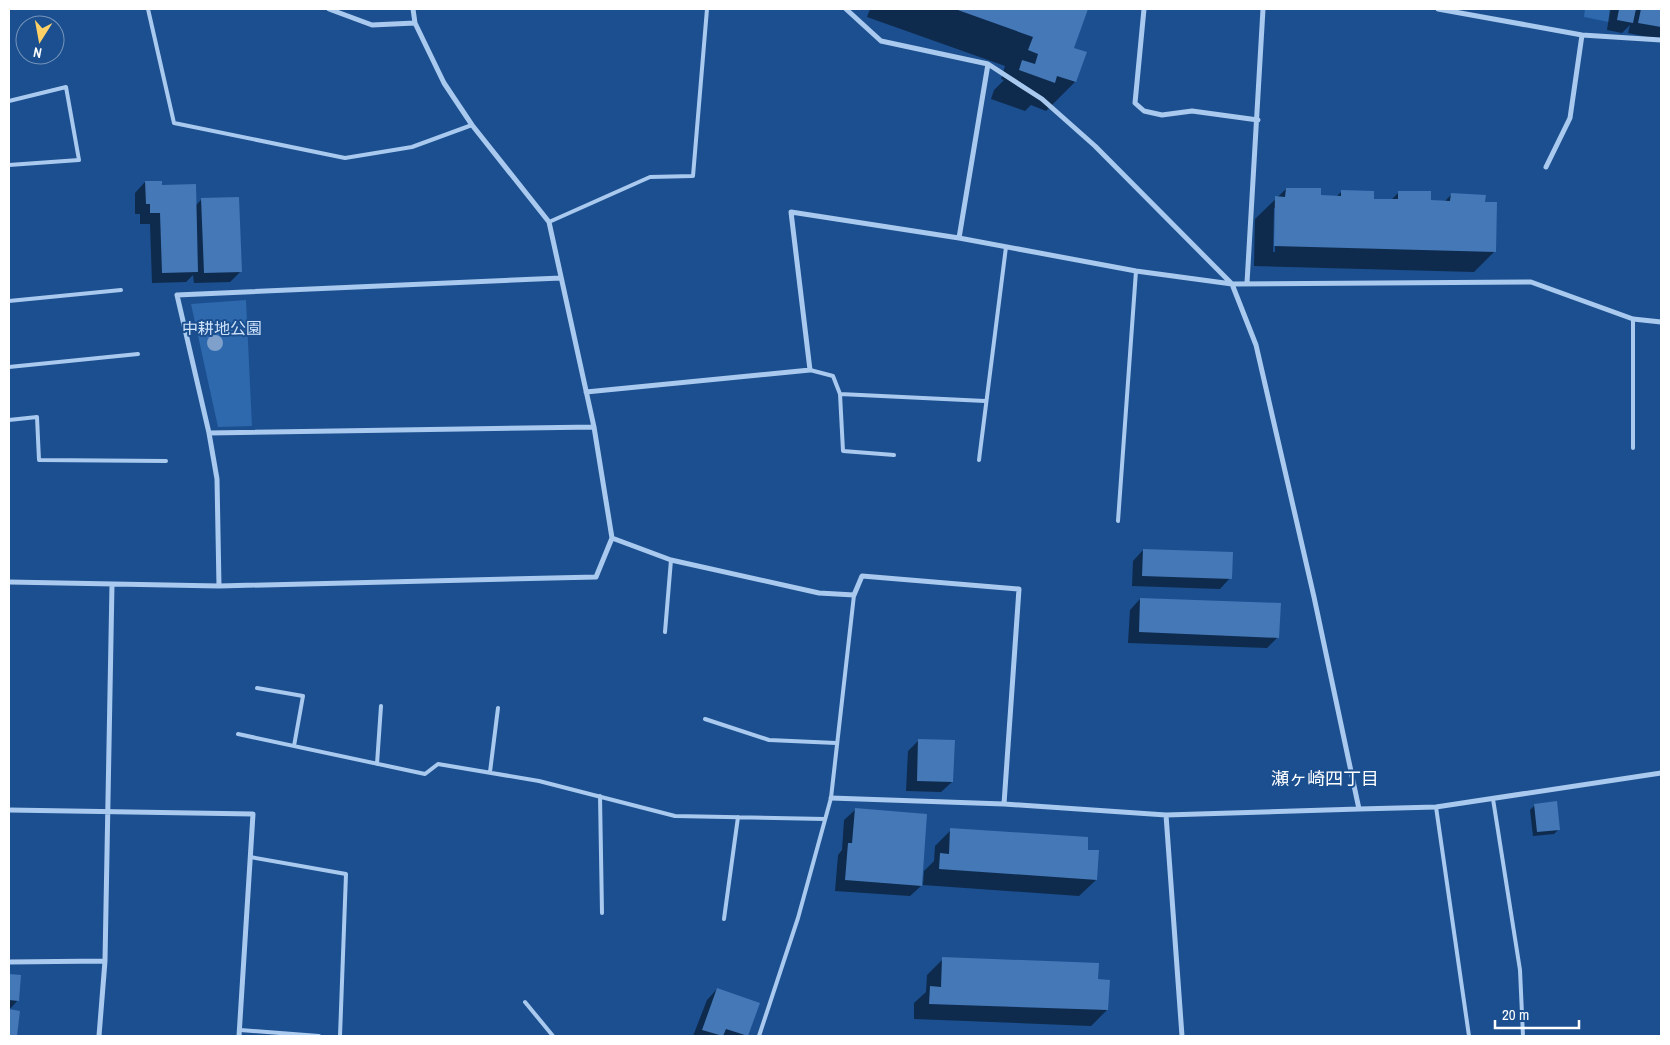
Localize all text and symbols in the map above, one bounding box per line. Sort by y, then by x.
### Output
north arrow [15,15,65,65]
text: N [32,43,43,62]
park label: 中耕地公園 [182,317,262,339]
district label: 瀬ヶ崎四丁目 [1271,766,1379,791]
scale bar [1495,998,1579,1030]
text: 20 m [1502,1004,1529,1025]

